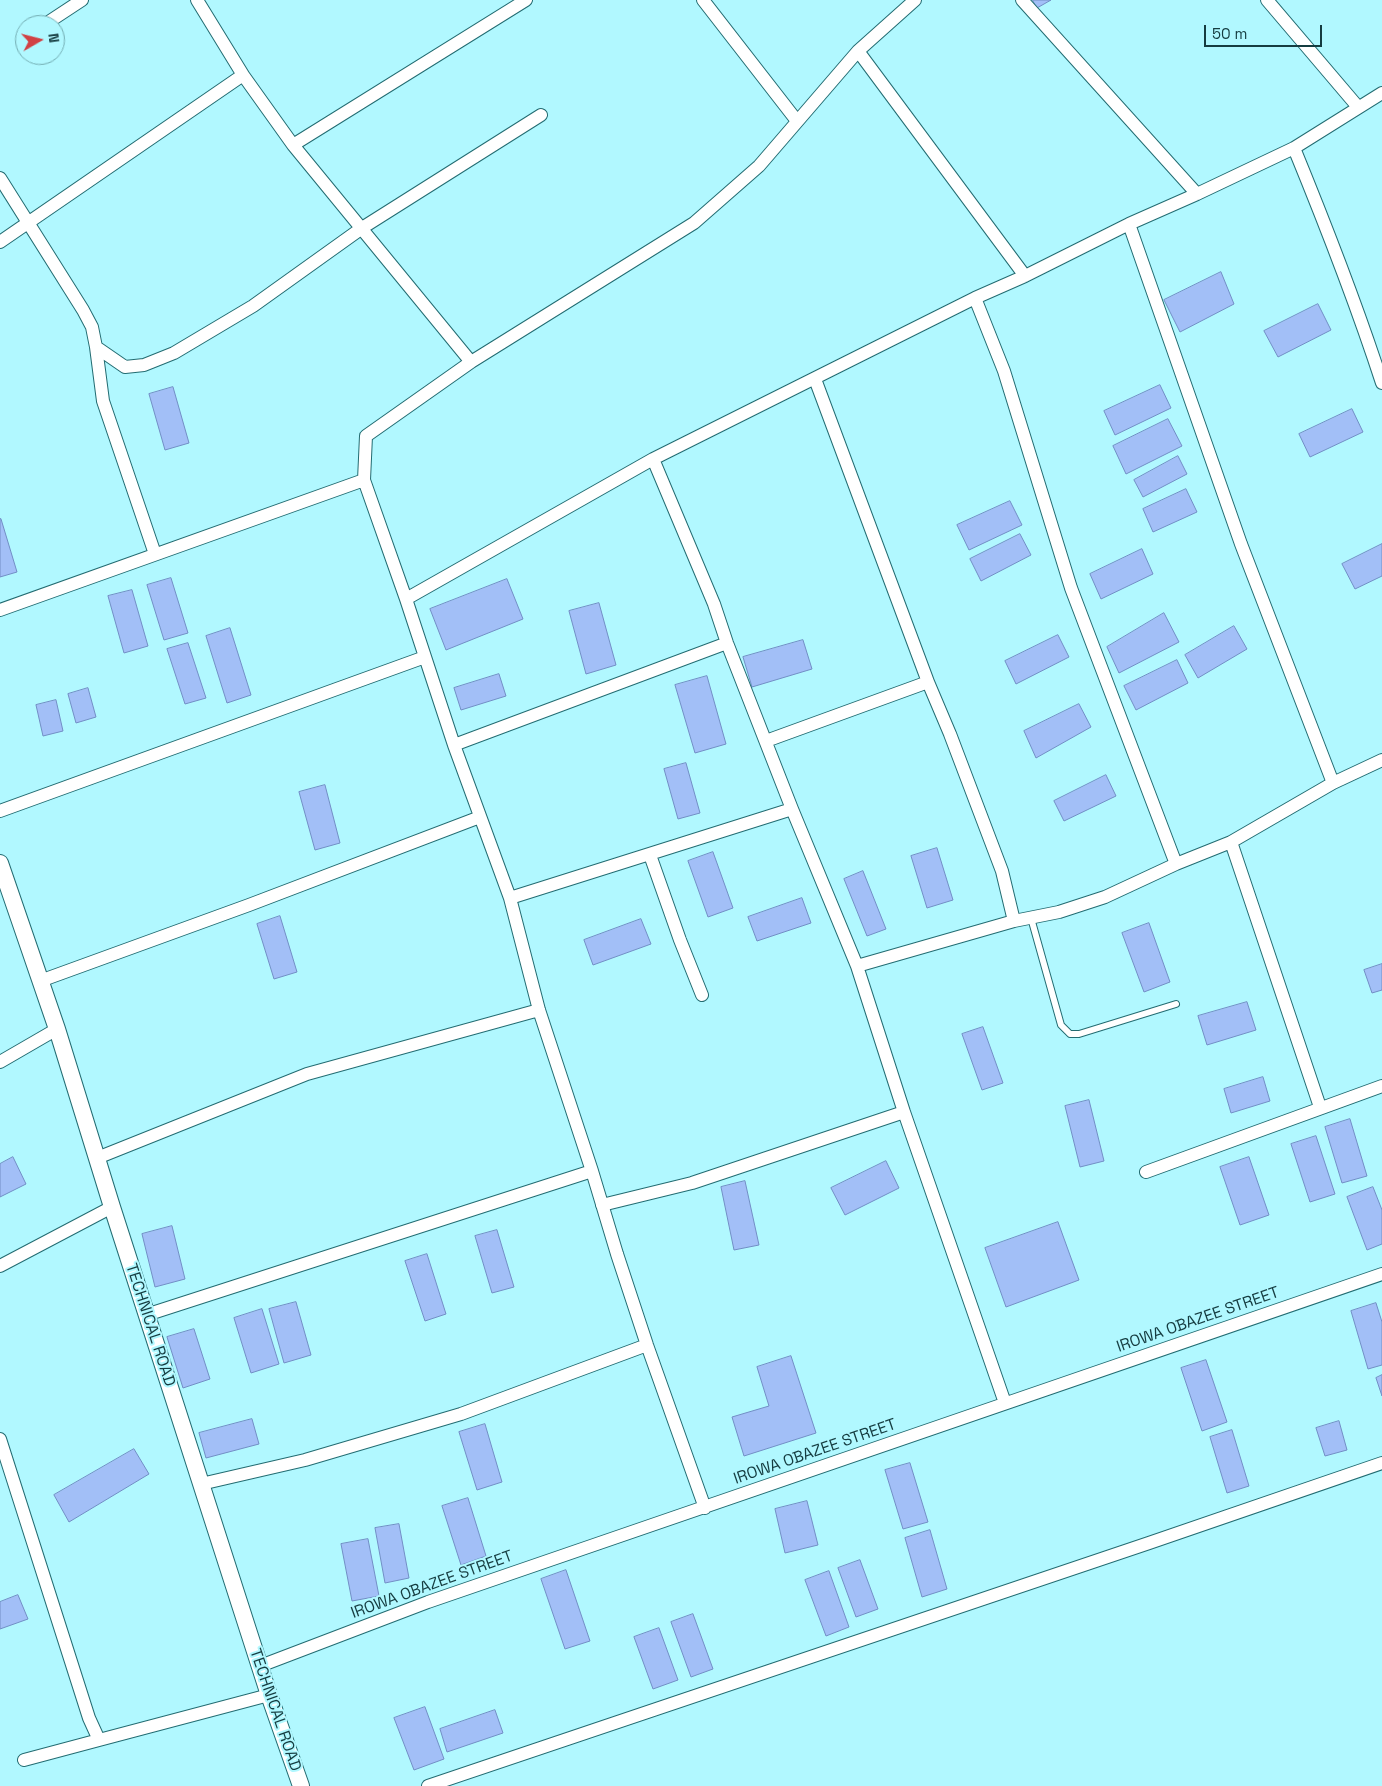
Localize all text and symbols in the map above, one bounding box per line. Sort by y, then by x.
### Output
north arrow [15,15,65,65]
scale bar [1207,15,1324,47]
text: 50 m [1212,24,1247,43]
text: N [44,32,63,44]
street label: TECHNICAL ROAD [121,1261,179,1389]
street label: IROWA OBAZEE STREET [1114,1283,1282,1357]
street label: IROWA OBAZEE STREET [731,1415,899,1489]
street label: IROWA OBAZEE STREET [348,1547,516,1623]
street label: TECHNICAL ROAD [245,1646,305,1774]

